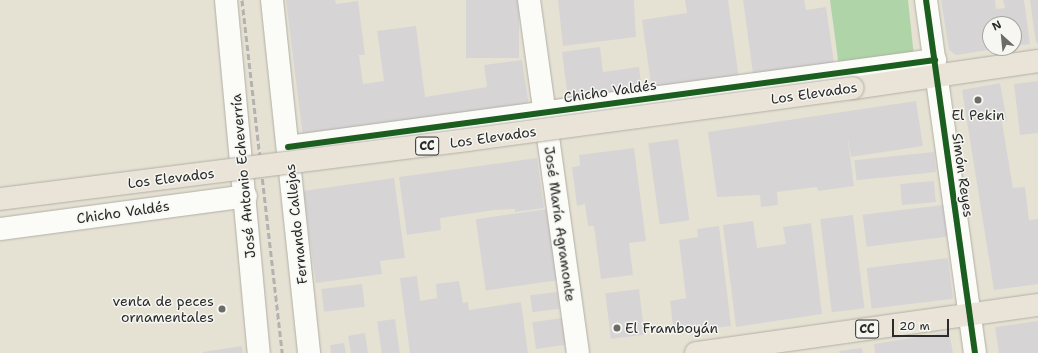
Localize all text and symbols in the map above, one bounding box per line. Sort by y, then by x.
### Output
north arrow [982,16,1022,56]
text: N [989,17,1004,34]
street label: Chicho Valdés [563,76,657,106]
street label: Los Elevados [770,79,858,107]
street label: José Antonio Echeverría [227,93,259,259]
marker: El Pekin [973,95,983,105]
place label: El Pekin [952,107,1004,123]
street label: Los Elevados [449,123,537,151]
street label: Simón Reyes [949,132,977,218]
road number: CC [415,135,439,157]
street label: José María Agramonte [541,145,579,303]
street label: Fernando Callejas [281,163,311,285]
street label: Los Elevados [127,164,215,192]
street label: Chicho Valdés [76,197,170,227]
place label: venta de peces ornamentales [113,293,214,326]
marker: venta de peces ornamentales [217,304,227,314]
scale bar [894,311,951,337]
road number: CC [855,318,879,340]
text: 20 m [899,318,930,334]
place label: El Framboyán [625,320,718,336]
marker: El Framboyán [612,323,622,333]

